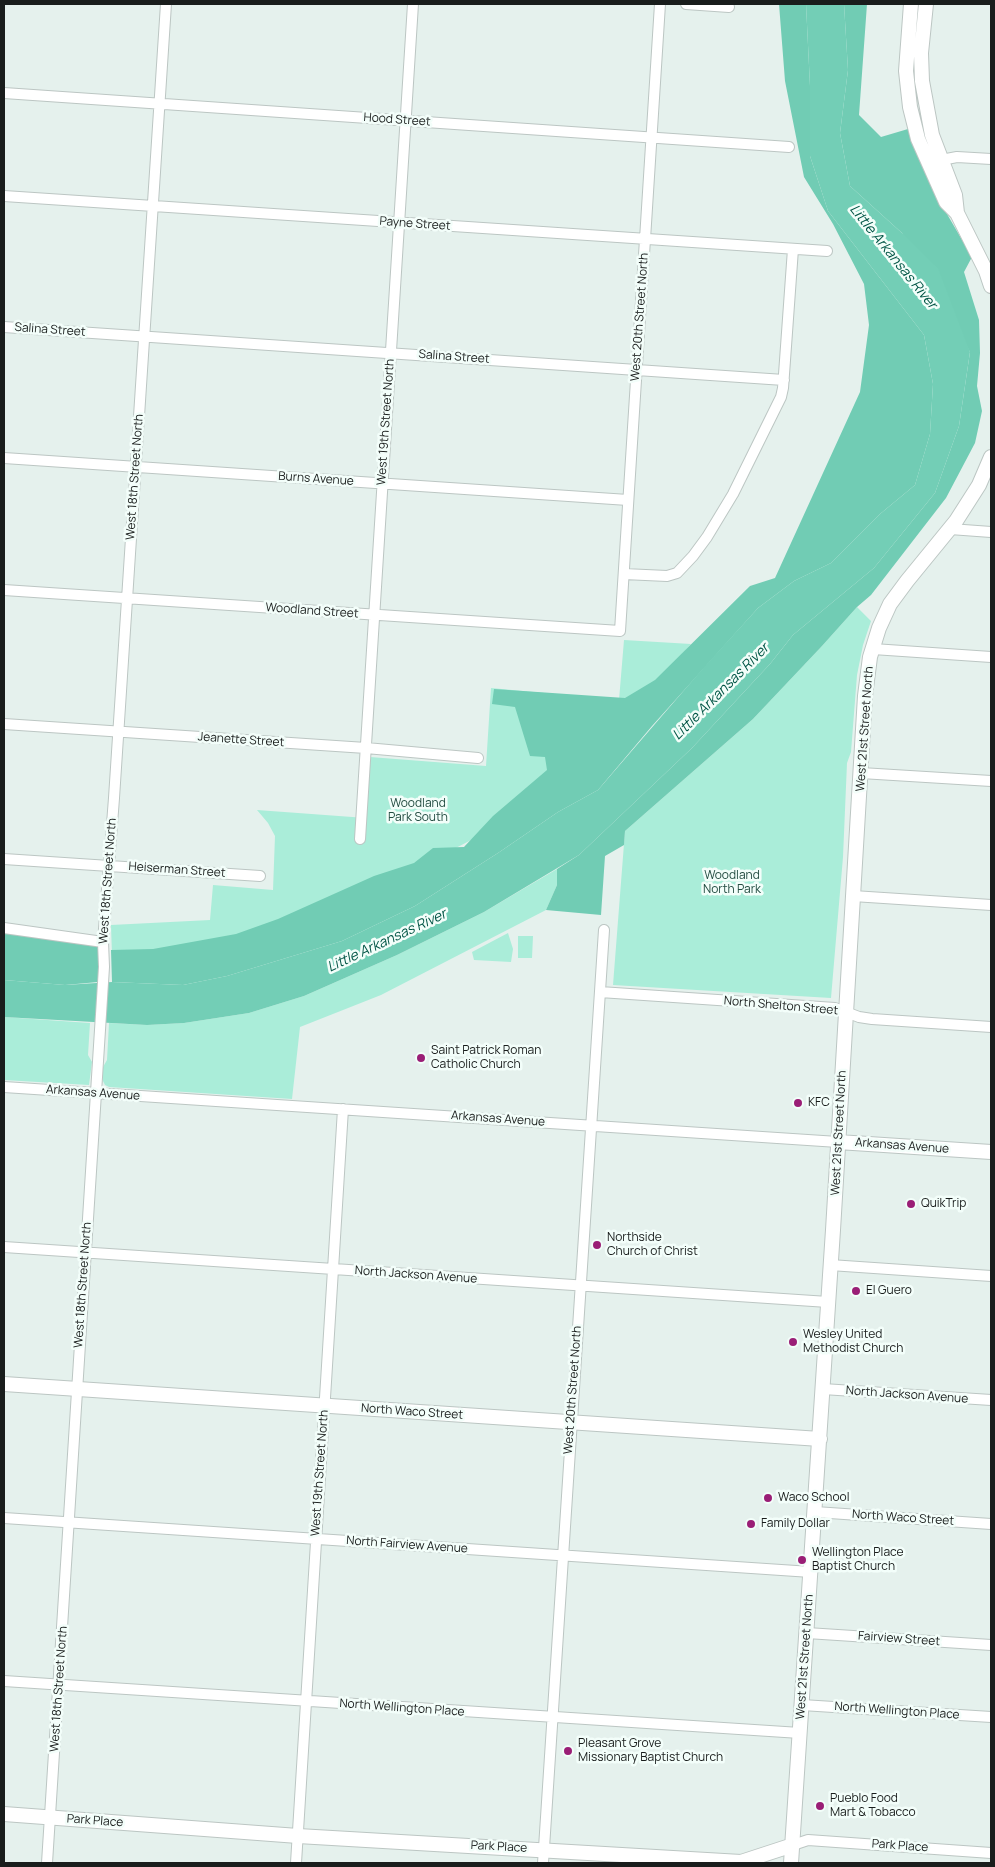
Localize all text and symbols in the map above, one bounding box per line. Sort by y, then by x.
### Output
street label: Hood Street [363,110,431,130]
water label: Little Arkansas River [846,201,940,313]
street label: Payne Street [379,214,451,234]
street label: West 20th Street North [628,252,652,382]
street label: Salina Street [14,320,86,340]
street label: Salina Street [418,347,490,367]
street label: West 19th Street North [374,358,398,486]
street label: West 18th Street North [123,414,147,540]
street label: Burns Avenue [278,469,354,489]
street label: Woodland Street [265,601,359,621]
water label: Little Arkansas River [669,640,773,744]
street label: West 21st Street North [853,666,877,792]
street label: Jeanette Street [197,730,285,750]
park label: Woodland Park South [388,797,448,825]
street label: West 18th Street North [96,818,120,944]
street label: Heiserman Street [128,859,226,881]
park label: Woodland North Park [703,869,761,897]
water label: Little Arkansas River [325,906,449,976]
street label: North Shelton Street [723,994,839,1018]
place label: Saint Patrick Roman Catholic Church [431,1044,541,1072]
marker: Saint Patrick Roman Catholic Church [415,1052,427,1064]
street label: West 21st Street North [829,1070,849,1196]
street label: Arkansas Avenue [45,1083,141,1103]
place label: KFC [808,1096,830,1110]
marker: KFC [792,1097,804,1109]
street label: Arkansas Avenue [450,1109,546,1129]
street label: Arkansas Avenue [854,1136,950,1156]
place label: QuikTrip [921,1197,966,1211]
marker: QuikTrip [905,1198,917,1210]
street label: West 18th Street North [71,1222,95,1348]
place label: Northside Church of Christ [607,1231,698,1259]
marker: Northside Church of Christ [591,1239,603,1251]
street label: North Jackson Avenue [354,1264,478,1286]
place label: El Guero [866,1284,912,1298]
marker: El Guero [850,1285,862,1297]
street label: West 20th Street North [561,1325,585,1455]
place label: Wesley United Methodist Church [803,1328,903,1356]
marker: Wesley United Methodist Church [787,1336,799,1348]
street label: North Jackson Avenue [845,1384,969,1406]
street label: North Waco Street [360,1401,464,1423]
street label: West 19th Street North [308,1409,332,1537]
place label: Waco School [778,1491,849,1505]
marker: Waco School [762,1492,774,1504]
street label: North Waco Street [851,1507,955,1529]
place label: Family Dollar [761,1517,830,1531]
marker: Family Dollar [745,1518,757,1530]
street label: North Fairview Avenue [346,1534,468,1556]
place label: Wellington Place Baptist Church [812,1546,904,1574]
marker: Wellington Place Baptist Church [796,1554,808,1566]
street label: West 21st Street North [793,1594,817,1720]
street label: West 18th Street North [47,1626,71,1752]
street label: Fairview Street [858,1629,940,1649]
street label: North Wellington Place [339,1696,465,1720]
street label: North Wellington Place [834,1699,960,1723]
place label: Pleasant Grove Missionary Baptist Church [578,1737,723,1765]
marker: Pleasant Grove Missionary Baptist Church [562,1745,574,1757]
place label: Pueblo Food Mart & Tobacco [830,1792,916,1820]
marker: Pueblo Food Mart & Tobacco [814,1800,826,1812]
street label: Park Place [66,1812,124,1830]
street label: Park Place [871,1837,929,1855]
street label: Park Place [470,1838,528,1856]

